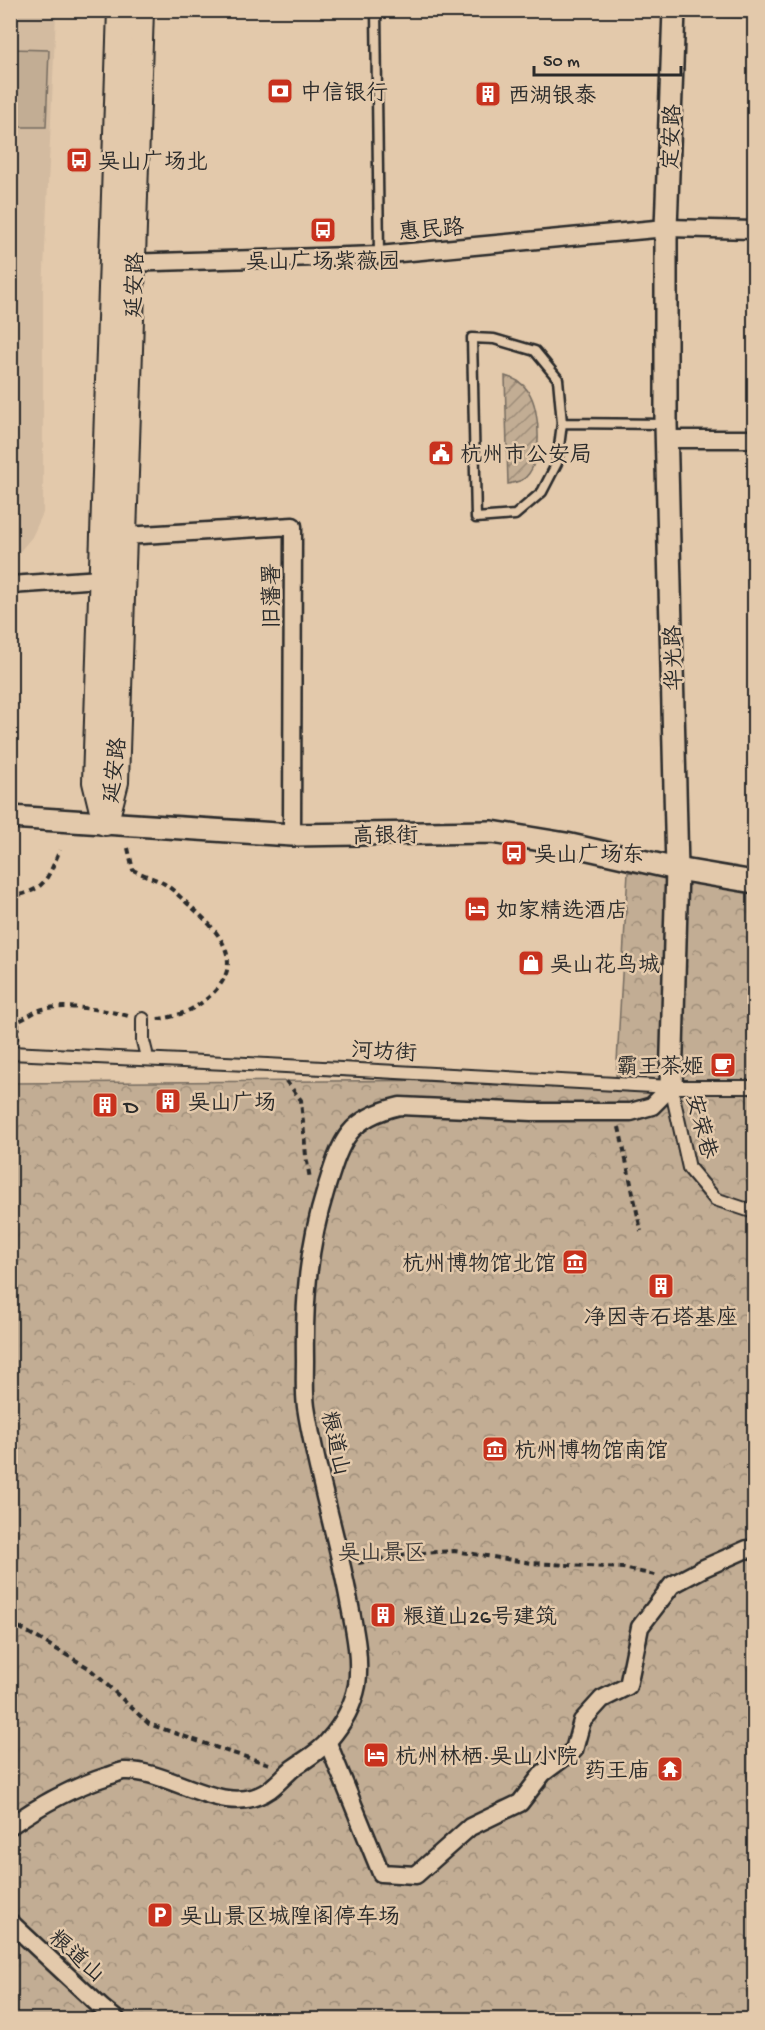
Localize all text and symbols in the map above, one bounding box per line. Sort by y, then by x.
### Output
scale bar [534,39,681,77]
text: 50 m [543,52,580,73]
bank icon: 中信银行 [265,76,295,106]
building icon: 西湖银泰 [473,79,503,109]
place label: 中信银行 [300,80,388,108]
place label: 西湖银泰 [508,83,596,111]
street label: 定安路 [658,104,688,171]
bus stop icon: 吴山广场北 [64,145,94,175]
place label: 吴山广场北 [98,150,208,177]
street label: 惠民路 [397,214,465,248]
bus stop icon: 吴山广场紫薇园 [308,215,338,245]
place label: 吴山广场紫薇园 [246,250,400,277]
street label: 延安路 [121,252,151,319]
public building icon: 杭州市公安局 [426,438,456,468]
place label: 杭州市公安局 [460,443,592,470]
street label: 旧藩署 [260,563,287,629]
street label: 华光路 [660,625,690,691]
street label: 延安路 [98,736,134,805]
street label: 高银街 [352,823,418,852]
bus stop icon: 吴山广场东 [499,838,529,868]
place label: 吴山广场东 [534,843,644,870]
hotel icon: 如家精选酒店 [462,894,492,924]
place label: 如家精选酒店 [496,898,628,926]
shop icon: 吴山花鸟城 [516,948,546,978]
place label: 吴山花鸟城 [550,952,660,980]
street label: 河坊街 [350,1038,417,1069]
cafe icon: 霸王茶姬 [708,1050,738,1080]
place label: 霸王茶姬 [616,1054,704,1082]
building icon: 吴山广场 [153,1086,183,1116]
building icon: D [90,1090,120,1120]
place label: 吴山广场 [188,1091,276,1118]
street label: 安荣巷 [678,1092,721,1162]
place label: D [122,1096,139,1122]
museum icon: 杭州博物馆北馆 [560,1247,590,1277]
place label: 杭州博物馆北馆 [402,1252,556,1279]
building icon: 净因寺石塔基座 [646,1271,676,1301]
place label: 净因寺石塔基座 [584,1305,738,1333]
street label: 粮道山 [314,1409,354,1479]
museum icon: 杭州博物馆南馆 [480,1434,510,1464]
place label: 杭州博物馆南馆 [514,1438,668,1466]
park label: 吴山景区 [338,1541,426,1568]
building icon: 粮道山26号建筑 [368,1600,398,1630]
place label: 粮道山26号建筑 [403,1605,557,1632]
hotel icon: 杭州林栖·吴山小院 [361,1740,391,1770]
place label: 杭州林栖·吴山小院 [395,1744,578,1772]
temple icon: 药王庙 [655,1754,685,1784]
place label: 药王庙 [584,1759,650,1786]
parking icon: 吴山景区城隍阁停车场 [145,1900,175,1930]
place label: 吴山景区城隍阁停车场 [180,1904,400,1932]
street label: 粮道山 [42,1925,109,1990]

